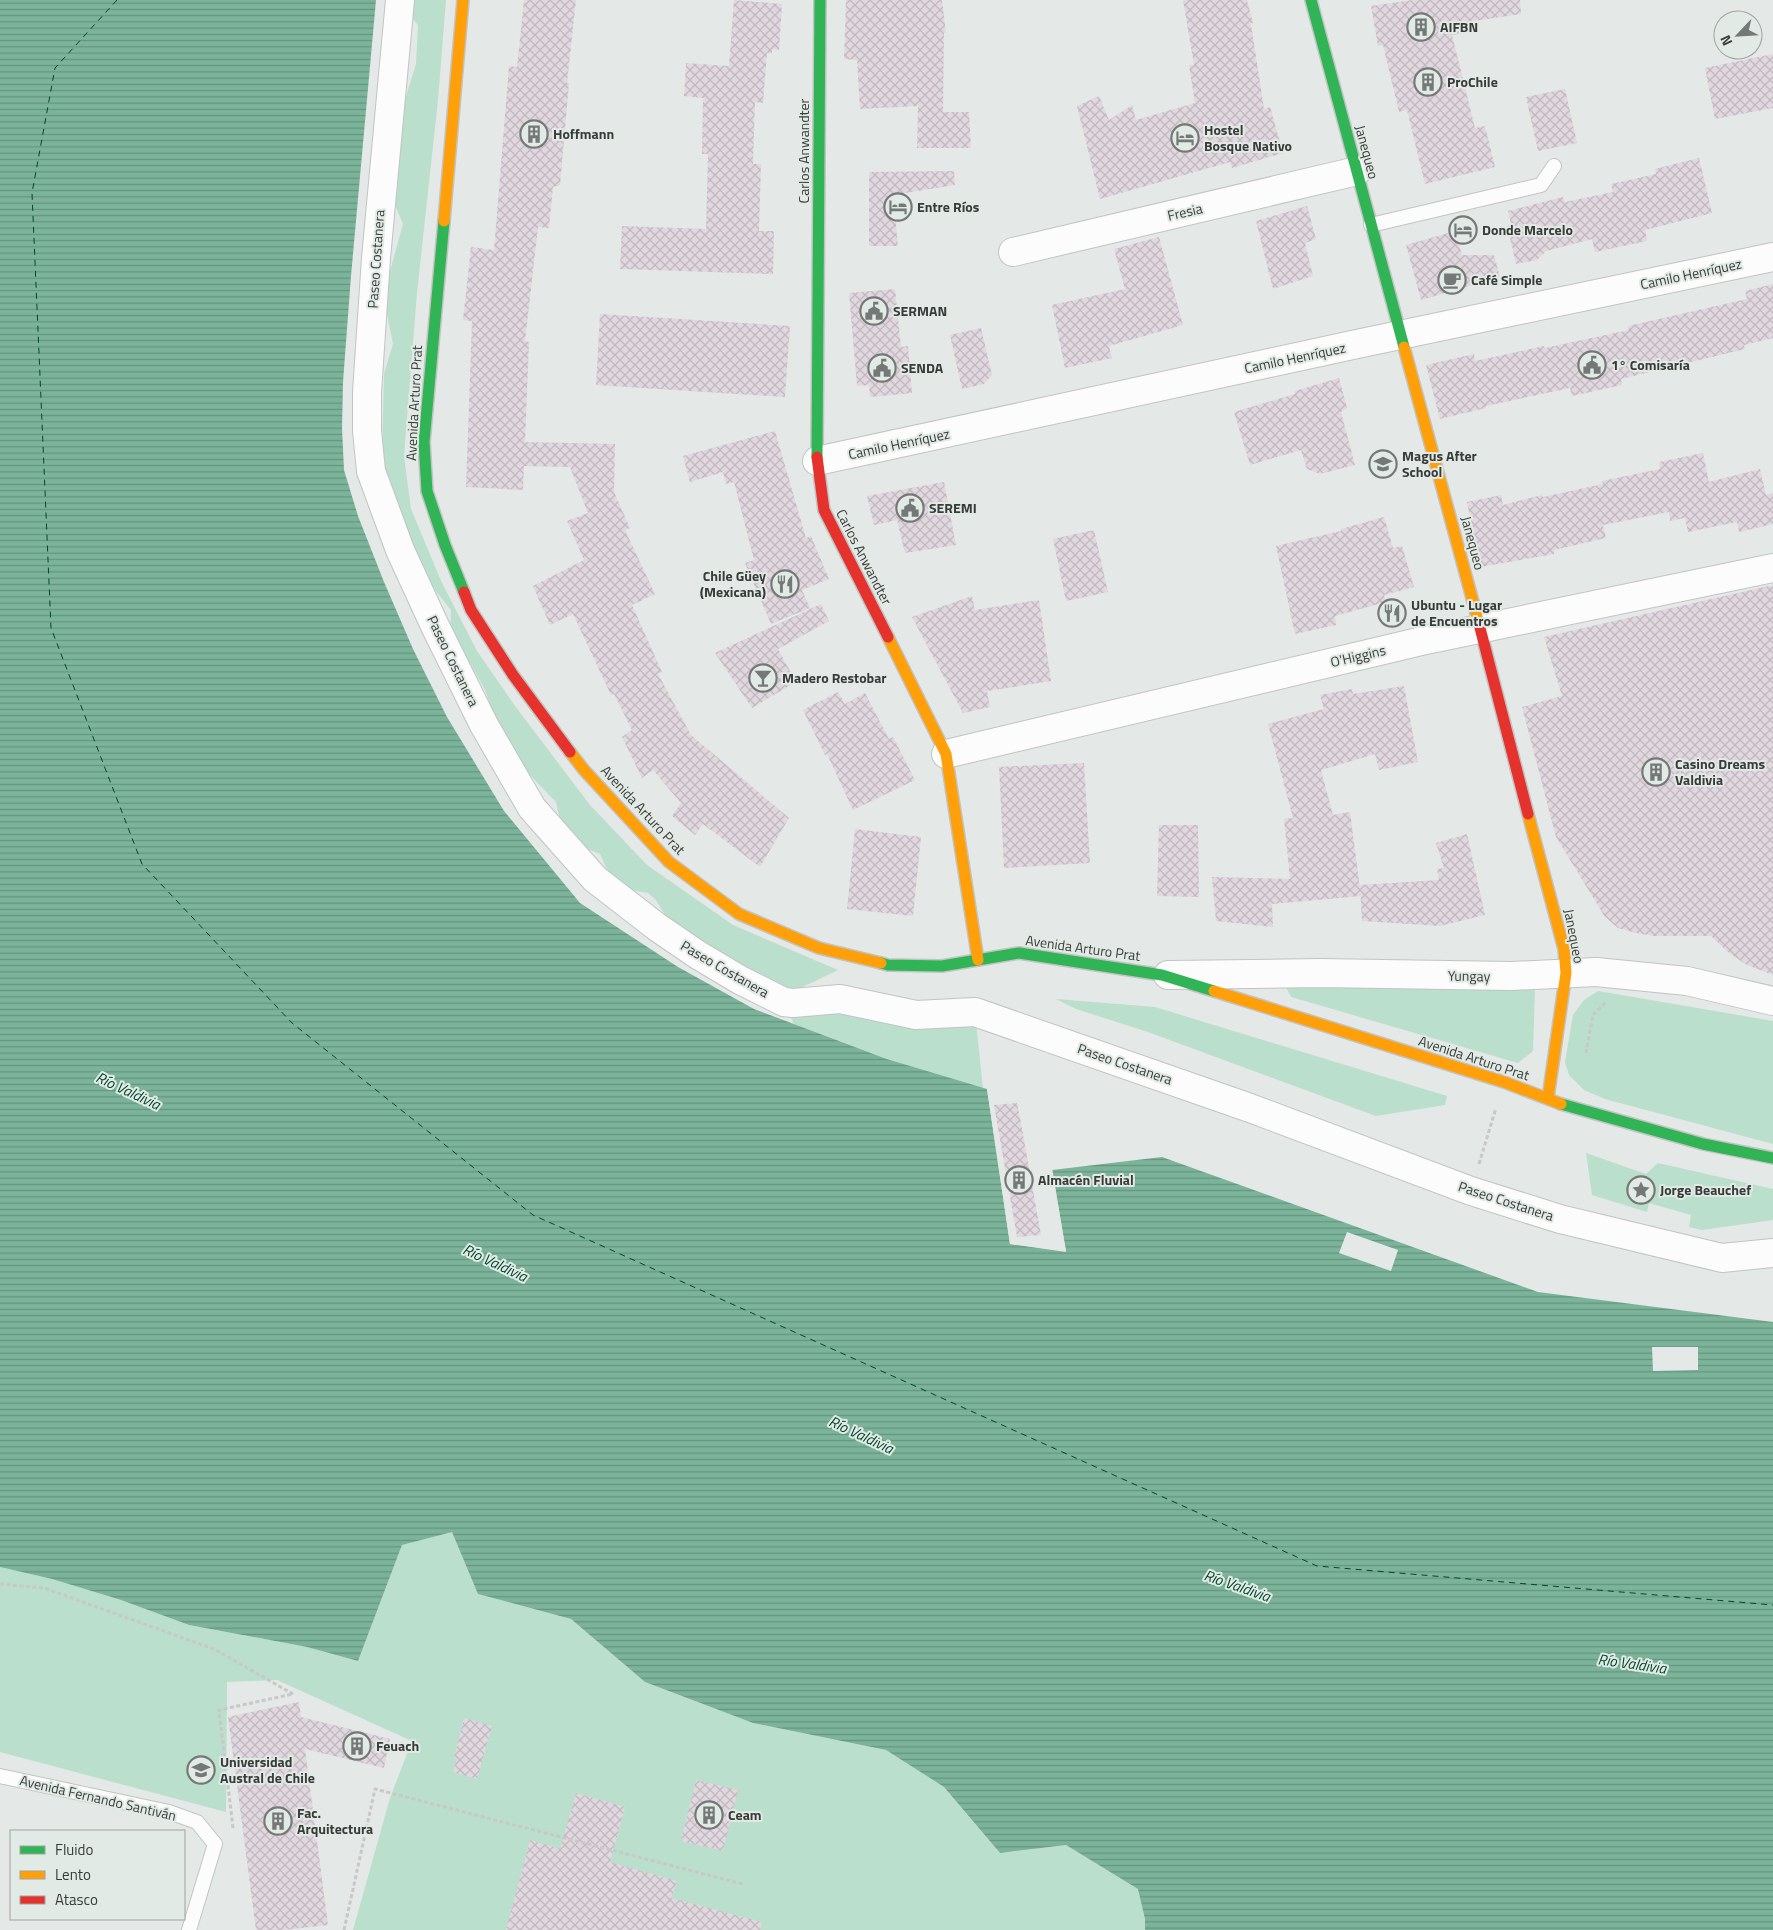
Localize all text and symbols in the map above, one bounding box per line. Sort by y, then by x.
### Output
north arrow [1713,10,1763,60]
building icon: AIFBN [1406,12,1436,42]
place label: AIFBN [1440,16,1478,37]
text: N [1714,32,1737,50]
building icon: ProChile [1413,67,1443,97]
place label: ProChile [1447,71,1498,92]
street label: Carlos Anwandter [793,98,814,203]
building icon: Hoffmann [519,119,549,149]
place label: Hostel Bosque Nativo [1204,119,1292,156]
place label: Hoffmann [553,123,614,144]
hotel icon: Hostel Bosque Nativo [1170,123,1200,153]
street label: Janequeo [1350,123,1385,181]
hotel icon: Entre Ríos [883,192,913,222]
place label: Entre Ríos [917,196,980,217]
street label: Fresia [1165,197,1205,226]
street label: Paseo Costanera [362,209,389,309]
hotel icon: Donde Marcelo [1448,215,1478,245]
place label: Donde Marcelo [1482,219,1573,240]
street label: Camilo Henríquez [1638,253,1744,295]
cafe icon: Café Simple [1437,265,1467,295]
place label: Café Simple [1471,269,1542,290]
public building icon: SERMAN [859,296,889,326]
place label: SERMAN [893,300,947,321]
street label: Camilo Henríquez [1242,337,1348,379]
street label: Avenida Arturo Prat [400,345,427,461]
public building icon: 1° Comisaría [1577,350,1607,380]
public building icon: SENDA [867,353,897,383]
place label: 1° Comisaría [1611,354,1690,375]
place label: SENDA [901,357,944,378]
street label: Camilo Henríquez [846,423,952,465]
place label: Magus After School [1402,445,1477,482]
school or university icon: Magus After School [1368,449,1398,479]
public building icon: SEREMI [895,493,925,523]
place label: SEREMI [929,497,977,518]
street label: Carlos Anwandter [831,505,898,608]
street label: Janequeo [1456,514,1491,572]
place label: Chile Güey (Mexicana) [700,565,766,602]
restaurant icon: Chile Güey (Mexicana) [770,569,800,599]
place label: Ubuntu - Lugar de Encuentros [1411,594,1502,631]
restaurant icon: Ubuntu - Lugar de Encuentros [1377,598,1407,628]
street label: Paseo Costanera [422,612,485,710]
street label: O'Higgins [1328,639,1388,672]
bar icon: Madero Restobar [748,663,778,693]
place label: Madero Restobar [782,667,887,688]
place label: Casino Dreams Valdivia [1675,753,1765,790]
building icon: Casino Dreams Valdivia [1641,757,1671,787]
street label: Avenida Arturo Prat [596,760,691,859]
street label: Janequeo [1559,907,1590,965]
street label: Avenida Arturo Prat [1024,929,1142,966]
street label: Paseo Costanera [677,935,773,1002]
street label: Yungay [1448,965,1491,986]
street label: Avenida Arturo Prat [1416,1030,1532,1085]
street label: Paseo Costanera [1075,1037,1175,1090]
water label: Río Valdivia [92,1066,166,1116]
building icon: Almacén Fluvial [1004,1165,1034,1195]
place label: Almacén Fluvial [1038,1169,1134,1190]
street label: Paseo Costanera [1456,1175,1557,1226]
place icon: Jorge Beauchef [1626,1175,1656,1205]
place label: Jorge Beauchef [1660,1179,1751,1200]
water label: Río Valdivia [459,1238,533,1288]
water label: Río Valdivia [825,1410,899,1460]
water label: Río Valdivia [1201,1563,1275,1608]
water label: Río Valdivia [1596,1647,1669,1680]
building icon: Feuach [342,1731,372,1761]
place label: Feuach [376,1735,419,1756]
place label: Universidad Austral de Chile [220,1751,315,1788]
school or university icon: Universidad Austral de Chile [186,1755,216,1785]
street label: Avenida Fernando Santiván [18,1769,178,1826]
building icon: Ceam [694,1800,724,1830]
place label: Fac. Arquitectura [297,1802,373,1839]
place label: Ceam [728,1804,762,1825]
building icon: Fac. Arquitectura [263,1806,293,1836]
legend [10,1830,185,1920]
text: Fluido [55,1838,94,1861]
text: Lento [55,1863,91,1886]
text: Atasco [55,1888,98,1911]

